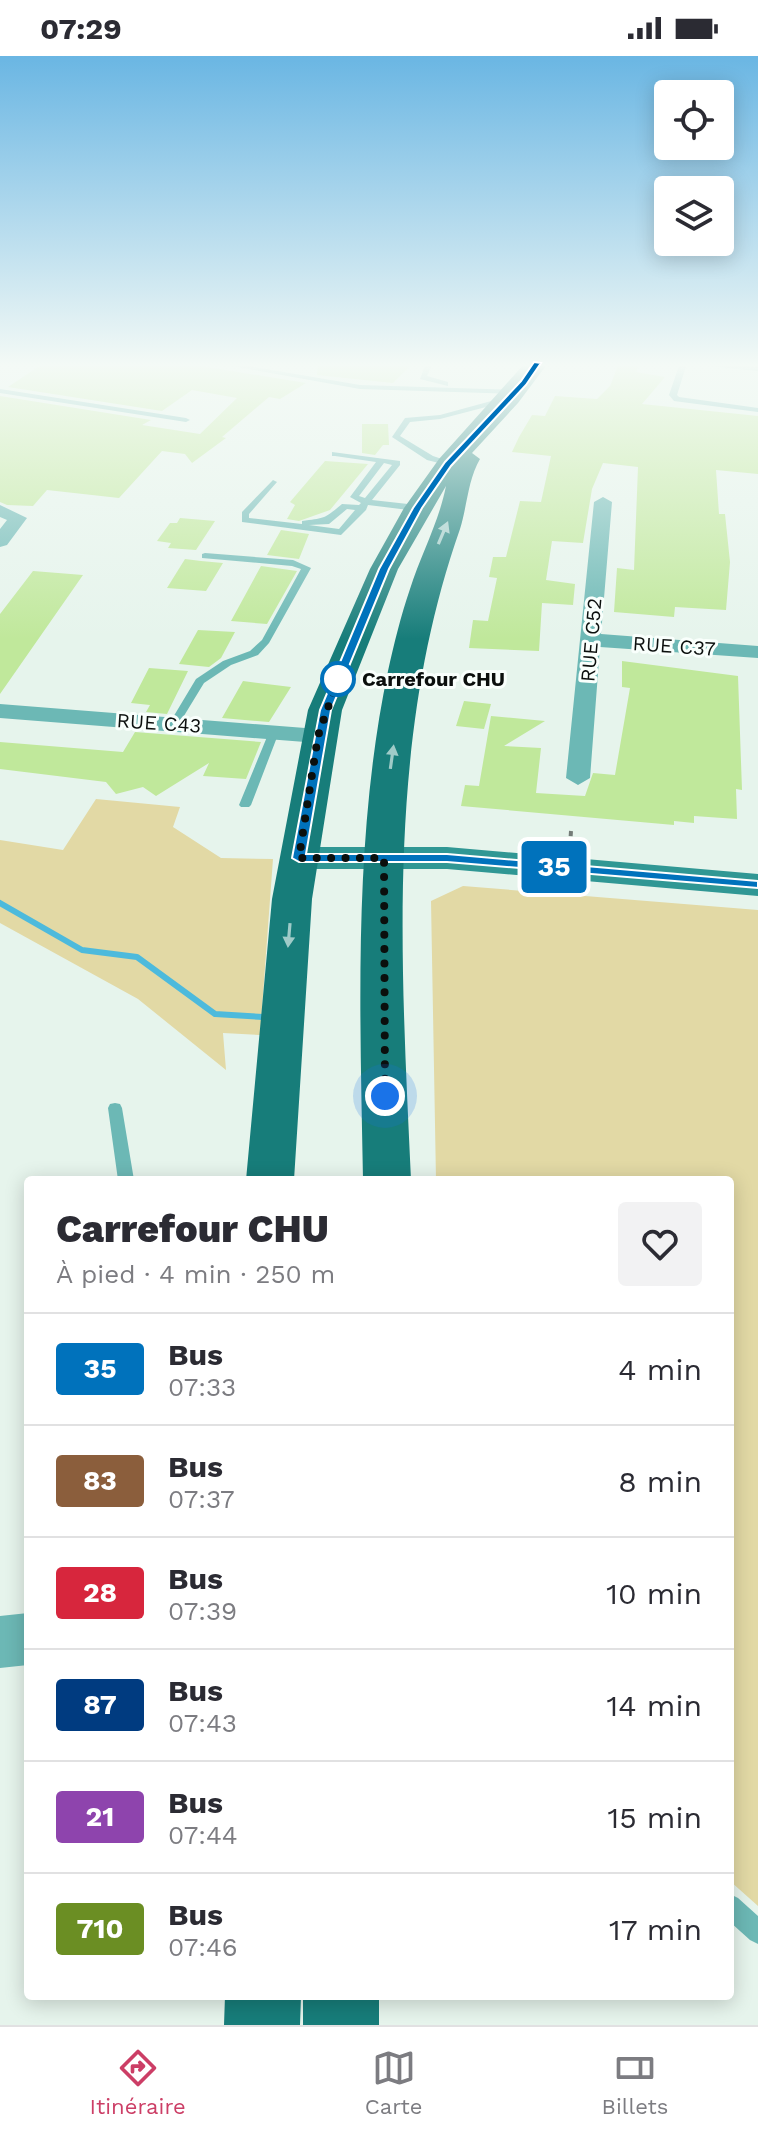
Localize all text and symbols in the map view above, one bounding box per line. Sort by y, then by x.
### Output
text: 07:29 [40,11,122,46]
map controls [654,80,734,256]
button: locate [654,80,734,160]
button: layers [654,176,734,256]
one-way arrow [437,520,450,544]
street label: RUE C52 [575,597,607,683]
street label: RUE C37 [632,631,716,661]
marker: Carrefour CHU [321,662,355,696]
place label: Carrefour CHU [362,667,505,691]
street label: RUE C43 [116,708,202,738]
one-way arrow [386,744,399,769]
line badge: 35 [518,841,590,893]
text: 35 [538,850,570,883]
one-way arrow [282,923,295,948]
your location [365,1076,405,1116]
button: heart [618,1202,702,1286]
text: Carrefour CHU [56,1207,329,1251]
text: À pied · 4 min · 250 m [56,1259,335,1289]
text: Bus [168,1337,223,1372]
text: 35 [84,1352,116,1385]
text: 4 min [618,1352,702,1387]
text: 07:33 [168,1372,236,1402]
text: Bus [168,1449,223,1484]
text: 83 [83,1464,117,1497]
text: 8 min [618,1464,702,1499]
text: 07:37 [168,1484,235,1514]
text: Bus [168,1561,223,1596]
text: 28 [83,1576,117,1609]
text: 10 min [606,1576,702,1611]
text: 07:39 [168,1596,237,1626]
text: Bus [168,1673,223,1708]
text: 87 [83,1688,117,1721]
text: 14 min [607,1688,702,1723]
text: 07:43 [168,1708,237,1738]
text: Bus [168,1785,223,1820]
text: 21 [86,1800,114,1833]
text: 15 min [607,1800,702,1835]
text: 07:44 [168,1820,238,1850]
text: Bus [168,1897,223,1932]
text: 710 [76,1912,124,1945]
text: 17 min [609,1912,702,1947]
text: 07:46 [168,1932,238,1962]
tab: Itinéraire [90,2046,186,2119]
tab: Carte [365,2046,423,2119]
tab: Billets [602,2046,668,2119]

